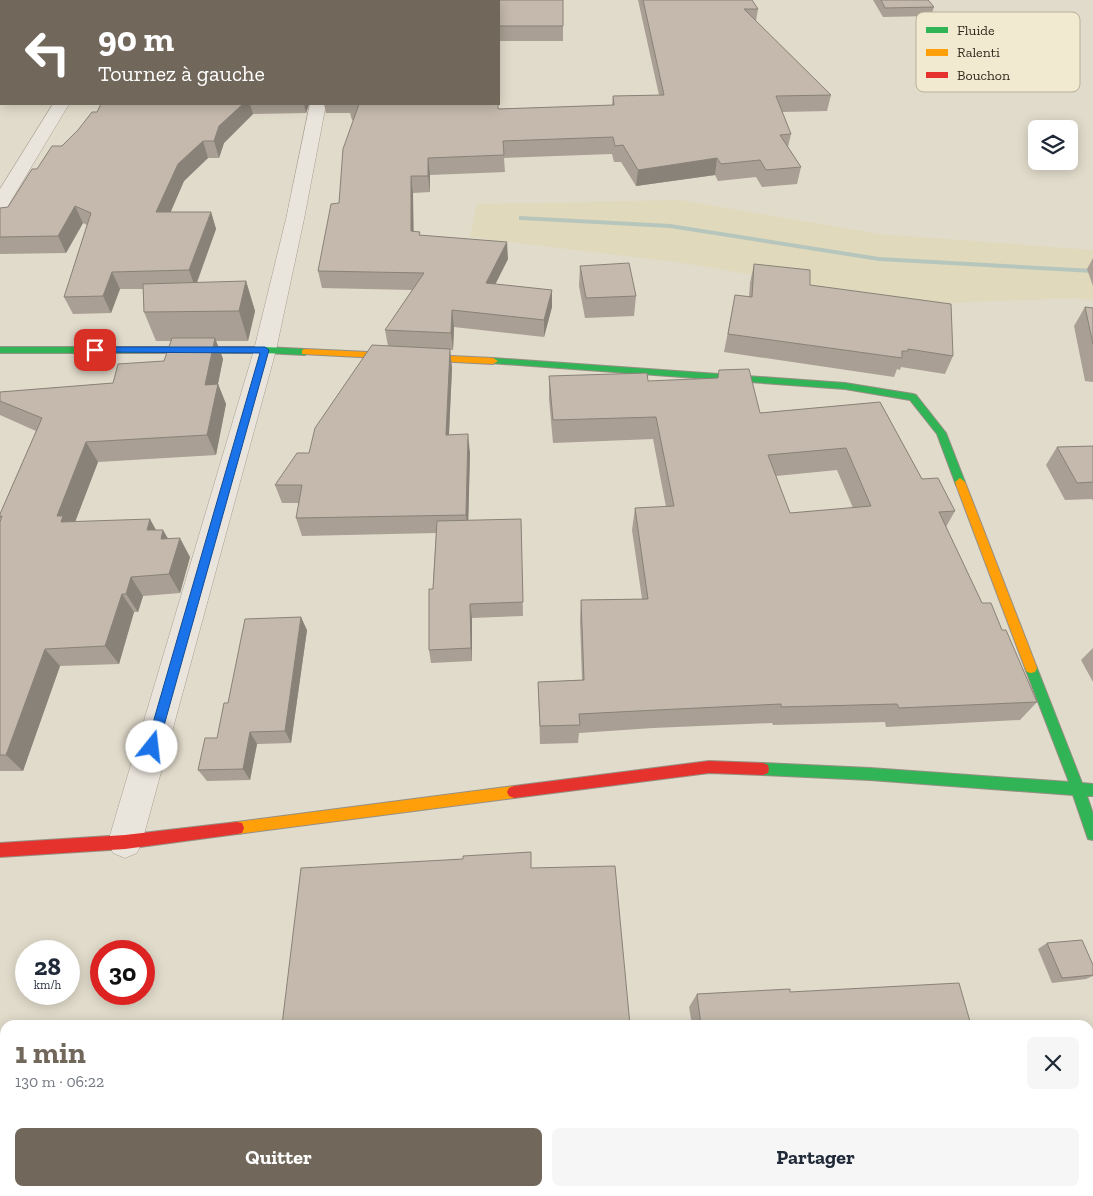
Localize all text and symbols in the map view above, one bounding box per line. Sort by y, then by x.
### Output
legend [916,12,1080,92]
text: 90 m [98,18,174,60]
icon: left [15,20,80,85]
text: Fluide [957,22,995,39]
text: Ralenti [957,44,1000,61]
text: Tournez à gauche [98,60,265,87]
text: Bouchon [957,67,1010,84]
map controls [1028,120,1078,170]
button: layers [1028,120,1078,170]
pin [74,329,116,371]
icon: arrive [81,336,109,364]
position arrow [125,720,177,772]
speed limit sign: 30 [90,940,155,1005]
text: 28 [34,951,61,981]
text: km/h [34,978,61,992]
text: 1 min [15,1035,86,1071]
button: close [1027,1037,1079,1089]
text: 130 m · 06:22 [15,1072,104,1091]
button: Quitter [15,1128,542,1186]
button: Partager [552,1128,1079,1186]

